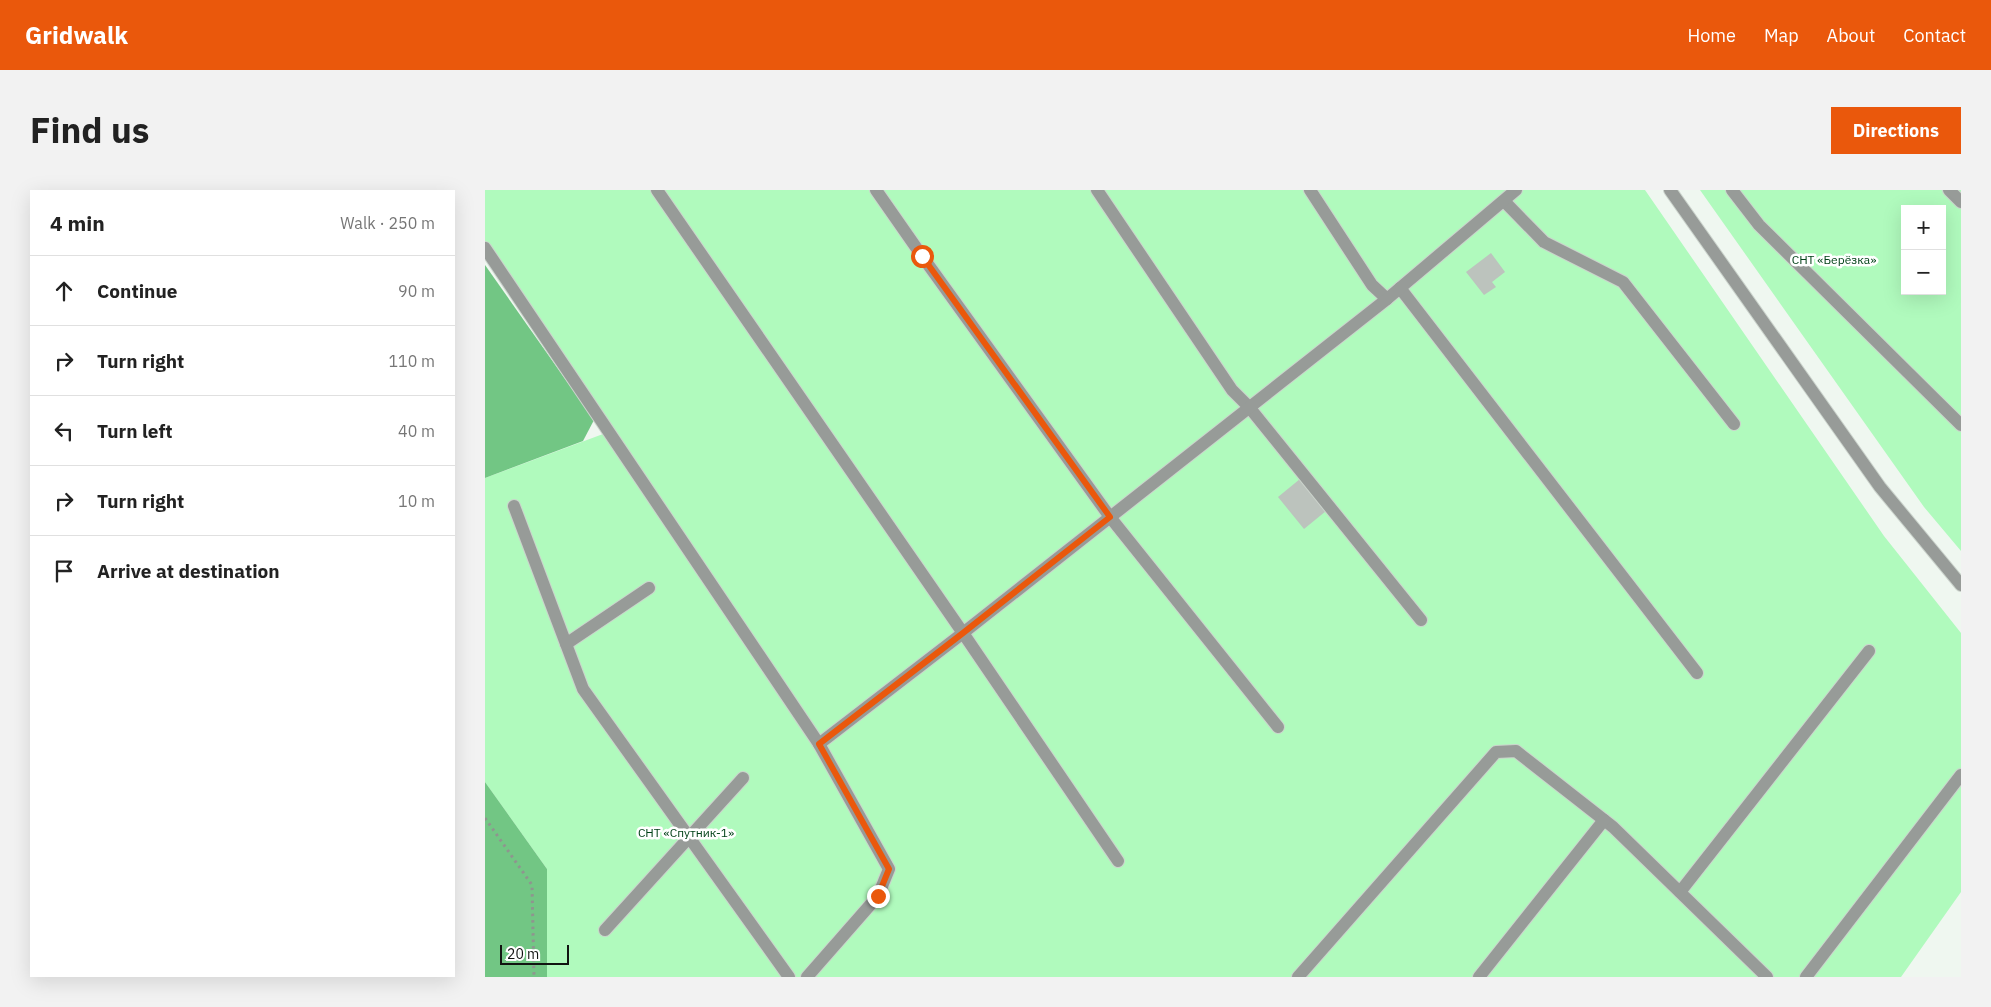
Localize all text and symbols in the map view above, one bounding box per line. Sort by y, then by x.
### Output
text: Gridwalk [25,19,128,51]
text: Home [1688,24,1736,47]
text: Map [1764,24,1799,47]
text: About [1827,24,1875,47]
text: Contact [1903,24,1966,47]
text: Find us [30,107,149,153]
button: Directions [1831,107,1961,154]
map controls [1901,205,1946,295]
button: + [1901,205,1946,250]
text: 4 min [50,209,105,237]
text: Walk · 250 m [340,213,435,233]
route start [911,245,934,268]
button: − [1901,250,1946,295]
park label: СНТ «Берёзка» [1792,252,1876,267]
icon: ahead [50,277,78,305]
text: Continue [97,279,177,303]
text: 90 m [398,281,435,301]
icon: right [50,347,78,375]
text: Turn right [97,349,184,373]
text: 110 m [388,351,435,371]
icon: left [50,417,78,445]
text: Turn left [97,419,173,443]
text: 40 m [398,421,435,441]
icon: right [50,487,78,515]
text: Turn right [97,489,184,513]
text: 10 m [398,491,435,511]
icon: arrive [50,557,78,585]
text: Arrive at destination [97,559,280,583]
park label: СНТ «Спутник-1» [638,825,734,840]
route end [867,885,890,908]
scale bar [500,942,569,965]
text: 20 m [507,945,539,963]

